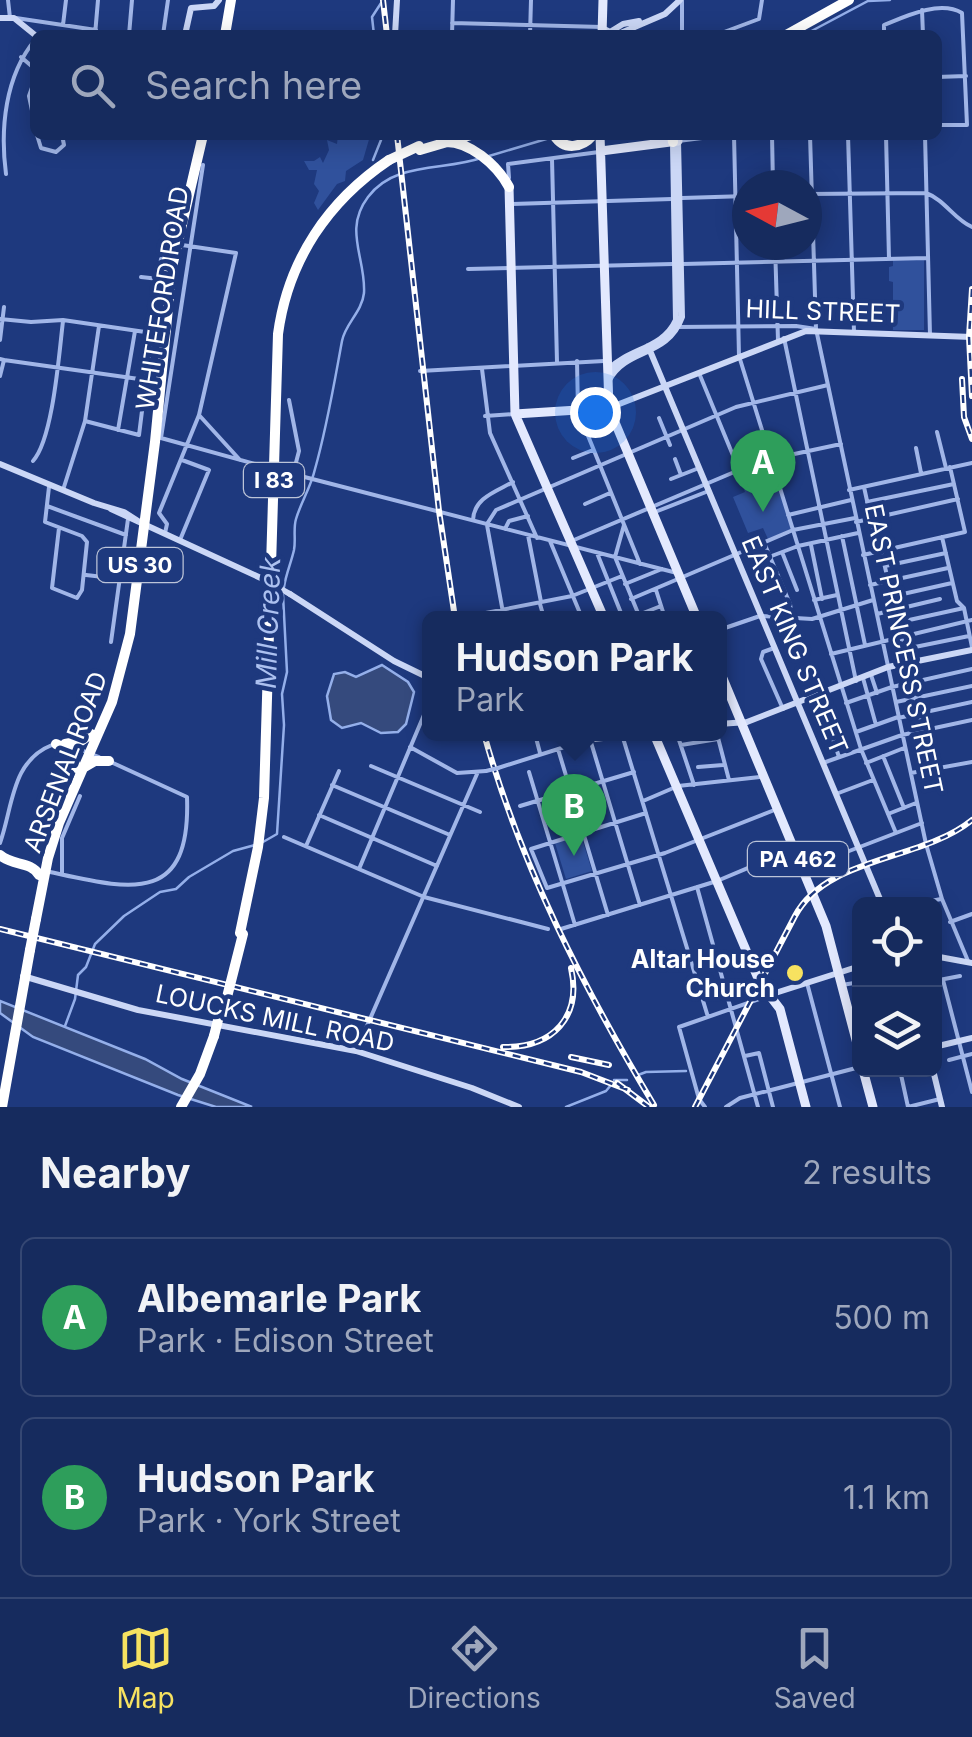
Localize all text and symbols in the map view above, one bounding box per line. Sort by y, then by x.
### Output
search box [30,30,942,140]
icon: search [65,58,120,113]
text: Search here [145,62,362,108]
north arrow [732,170,822,260]
street label: WHITEFORD ROAD [130,184,194,412]
street label: HILL STREET [745,293,901,329]
your location [570,387,621,438]
pin: A [730,430,796,512]
road number: I 83 [244,463,304,497]
street label: EAST PRINCESS STREET [859,501,949,797]
street label: EAST KING STREET [735,531,855,759]
road number: US 30 [98,548,182,582]
water label: Mill Creek [249,556,287,689]
popup [422,611,727,741]
text: Hudson Park [456,634,693,680]
street label: ARSENAL ROAD [17,667,113,857]
text: Park [456,680,524,719]
pin: B [542,774,606,856]
road number: PA 462 [748,842,848,876]
map controls [852,897,942,1077]
button: locate [852,897,942,987]
place label: Altar House Church [631,944,775,1003]
marker: Altar House Church [784,962,806,984]
street label: LOUCKS MILL ROAD [153,978,397,1058]
button: layers [852,987,942,1077]
text: Nearby [40,1147,191,1198]
text: 2 results [802,1153,932,1192]
text: Albemarle Park [137,1275,421,1321]
text: A [63,1298,86,1337]
text: 500 m [833,1298,930,1337]
text: Park · Edison Street [137,1321,434,1360]
text: Hudson Park [137,1455,375,1501]
text: B [64,1478,85,1517]
text: 1.1 km [843,1478,930,1517]
text: Park · York Street [137,1501,401,1540]
tab: Map [116,1621,175,1715]
tab: Directions [407,1621,541,1715]
tab: Saved [774,1621,856,1715]

